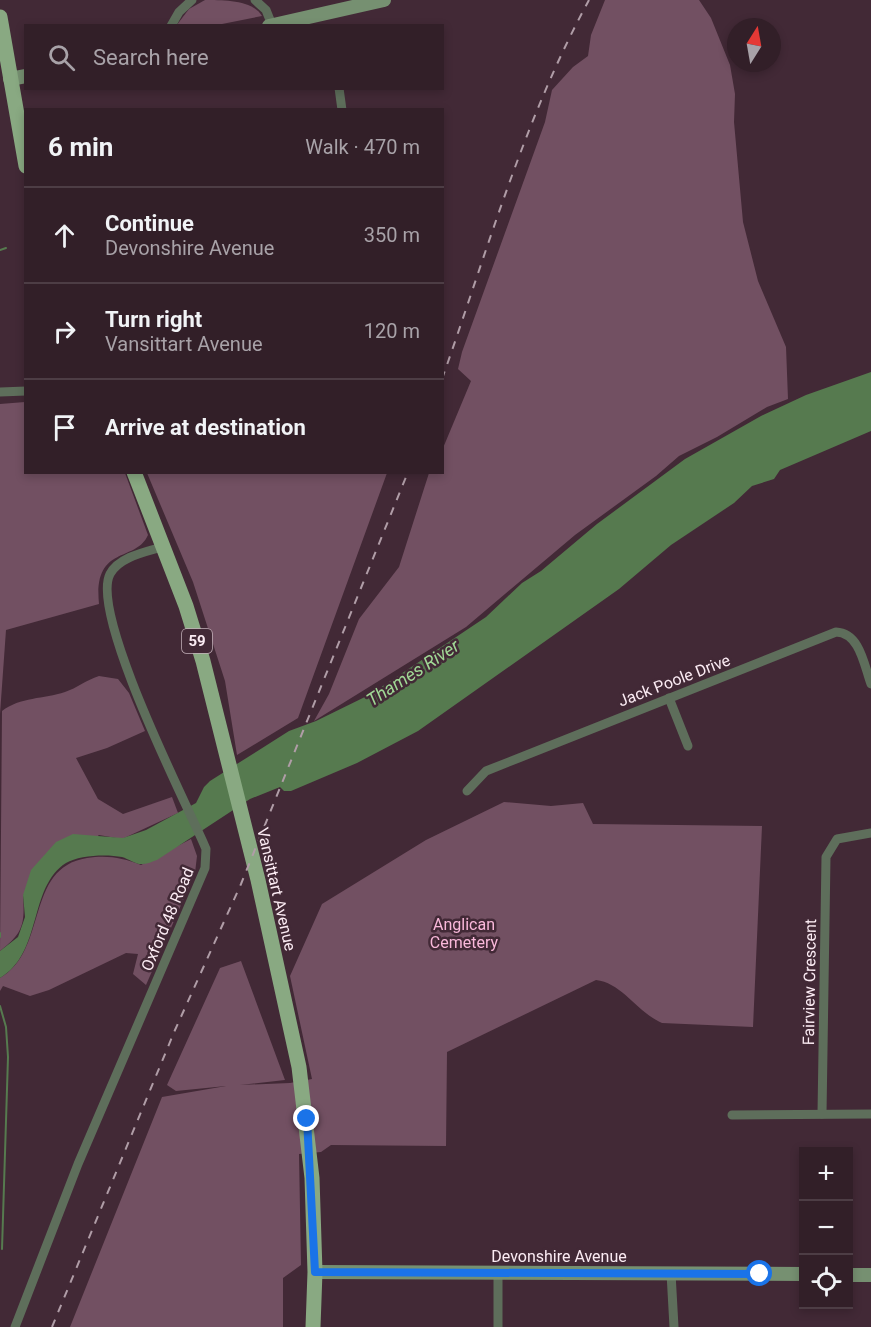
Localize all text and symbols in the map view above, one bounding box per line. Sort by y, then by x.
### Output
north arrow [727,18,781,72]
search box [24,24,444,90]
icon: search [45,41,78,74]
text: Search here [93,45,209,70]
text: 6 min [48,132,113,162]
text: Walk · 470 m [305,135,420,159]
text: Continue [105,211,194,236]
icon: ahead [48,219,81,252]
text: 350 m [364,223,420,247]
text: Devonshire Avenue [105,236,274,260]
text: Turn right [105,307,202,332]
icon: right [48,315,81,348]
text: 120 m [364,319,420,343]
text: Vansittart Avenue [105,332,263,356]
icon: arrive [48,411,81,444]
text: Arrive at destination [105,415,306,440]
road number: 59 [182,629,212,653]
water label: Thames River [363,634,464,710]
street label: Jack Poole Drive [615,650,733,711]
street label: Vansittart Avenue [253,826,300,953]
street label: Oxford 48 Road [137,865,198,974]
park label: Anglican Cemetery [430,915,499,952]
street label: Fairview Crescent [799,919,820,1045]
route end [293,1105,319,1131]
map controls [799,1147,853,1309]
button: + [799,1147,853,1201]
button: − [799,1201,853,1255]
street label: Devonshire Avenue [491,1247,627,1266]
button: locate [799,1255,853,1309]
route start [746,1260,772,1286]

